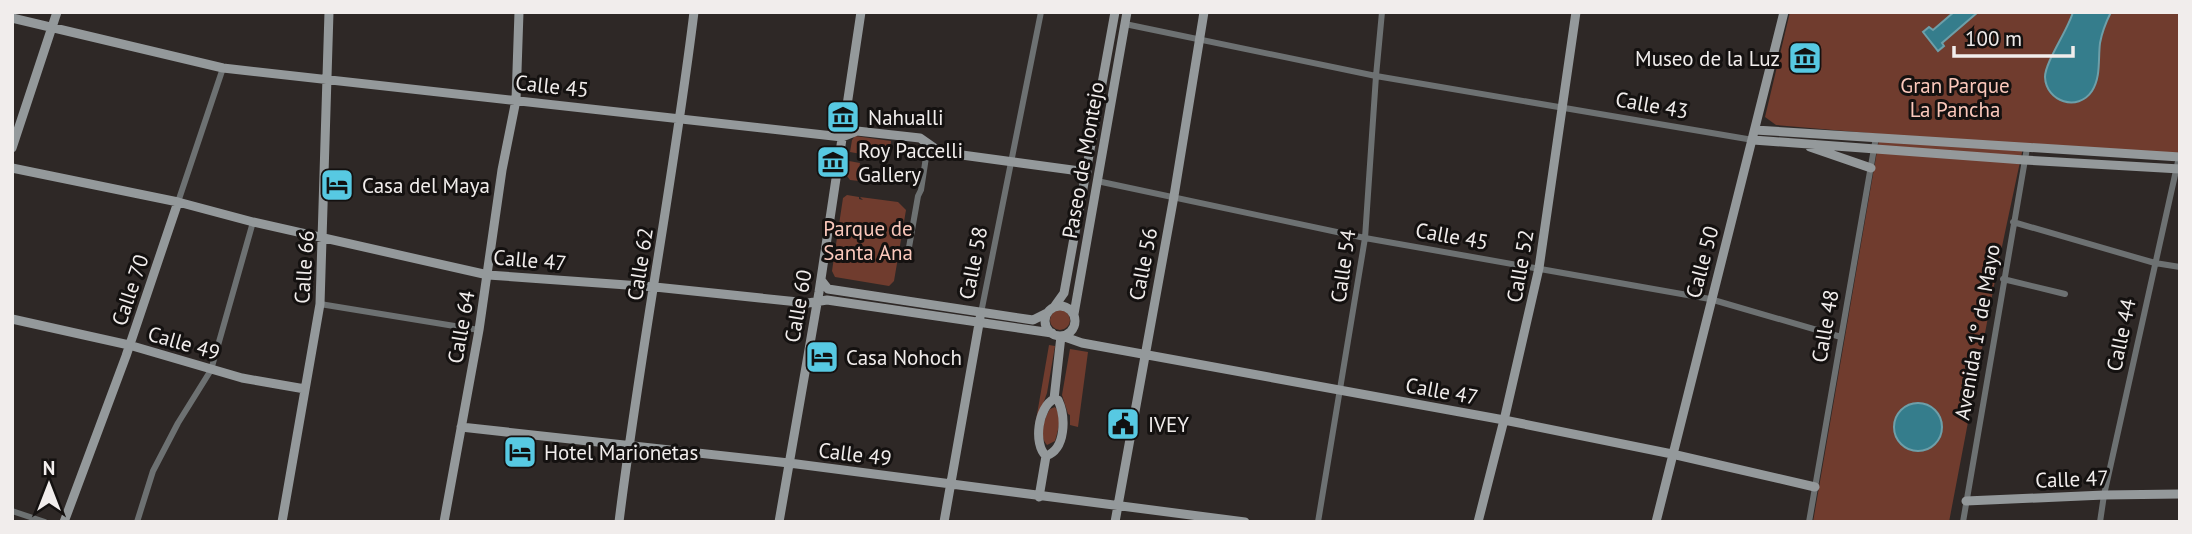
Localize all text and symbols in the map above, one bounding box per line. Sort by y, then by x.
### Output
scale bar [1954,14,2073,58]
text: 100 m [1965,25,2022,52]
museum icon: Museo de la Luz [1786,39,1824,77]
place label: Museo de la Luz [1635,45,1780,72]
street label: Calle 45 [514,69,590,103]
park label: Gran Parque La Pancha [1900,72,2010,123]
street label: Paseo de Montejo [1056,79,1110,241]
street label: Calle 43 [1613,85,1691,125]
museum icon: Nahualli [824,98,862,136]
place label: Nahualli [868,104,944,131]
place label: Roy Paccelli Gallery [858,137,963,188]
museum icon: Roy Paccelli Gallery [814,143,852,181]
hotel icon: Casa del Maya [318,166,356,204]
place label: Casa del Maya [362,172,490,199]
park label: Parque de Santa Ana [823,215,913,266]
street label: Calle 45 [1413,216,1491,256]
street label: Calle 50 [1679,223,1725,301]
street label: Calle 58 [953,224,993,302]
street label: Calle 56 [1123,225,1163,303]
street label: Calle 62 [621,226,659,302]
street label: Calle 52 [1500,227,1540,305]
street label: Calle 54 [1325,228,1361,304]
street label: Calle 66 [288,229,320,305]
street label: Avenida 1° de Mayo [1948,242,2006,422]
street label: Calle 47 [492,243,568,277]
street label: Calle 70 [105,251,155,329]
street label: Calle 60 [778,267,818,345]
street label: Calle 48 [1805,287,1845,365]
street label: Calle 64 [441,288,481,366]
street label: Calle 44 [2100,296,2142,374]
street label: Calle 49 [145,320,223,366]
hotel icon: Casa Nohoch [803,338,841,376]
place label: Casa Nohoch [846,344,962,371]
street label: Calle 47 [1403,371,1481,411]
public building icon: IVEY [1104,405,1142,443]
place label: IVEY [1148,411,1189,438]
hotel icon: Hotel Marionetas [501,433,539,471]
street label: Calle 49 [817,436,893,472]
place label: Hotel Marionetas [544,439,698,466]
north arrow [14,450,84,520]
text: N [43,456,55,480]
street label: Calle 47 [2035,464,2109,494]

